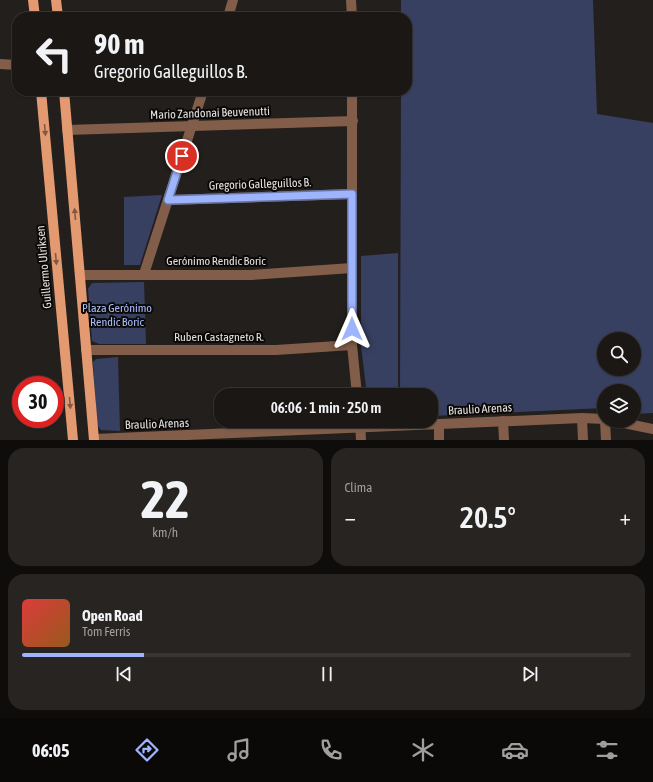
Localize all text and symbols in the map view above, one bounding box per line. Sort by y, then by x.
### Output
icon: left [28,28,80,80]
text: 90 m [94,28,144,60]
text: Gregorio Galleguillos B. [94,61,248,82]
street label: Mario Zandonai Beuvenutti [150,104,270,122]
one-way arrow [41,124,48,136]
pin [165,139,199,173]
icon: arrive [171,145,193,167]
street label: Gregorio Galleguillos B. [209,175,311,193]
one-way arrow [71,208,78,220]
street label: Guillermo Ulriksen [33,225,55,309]
one-way arrow [53,253,60,265]
street label: Gerónimo Rendic Boric [166,254,266,268]
park label: Plaza Gerónimo Rendic Boric [82,301,152,329]
position arrow [331,308,373,350]
street label: Ruben Castagneto R. [174,330,264,344]
map controls [597,332,641,428]
button: search [597,332,641,376]
speed limit sign: 30 [12,376,64,428]
button: layers [597,384,641,428]
one-way arrow [66,397,73,409]
text: 06:06 · 1 min · 250 m [271,399,381,416]
street label: Braulio Arenas [448,400,512,418]
street label: Braulio Arenas [125,416,189,432]
text: 22 [141,469,190,529]
text: Clima [345,480,372,495]
text: 20.5° [460,500,516,534]
text: − [345,504,356,530]
text: + [620,504,631,530]
text: km/h [152,525,178,540]
text: Open Road [82,607,143,624]
text: Tom Ferris [82,624,130,639]
icon: previous [113,663,135,685]
icon: pause [316,663,338,685]
icon: next [519,663,541,685]
icon: directions [133,736,161,764]
icon: music [225,736,253,764]
icon: phone [317,736,345,764]
icon: climate [409,736,437,764]
icon: car [501,736,529,764]
icon: filters [593,736,621,764]
text: 06:05 [32,740,69,761]

